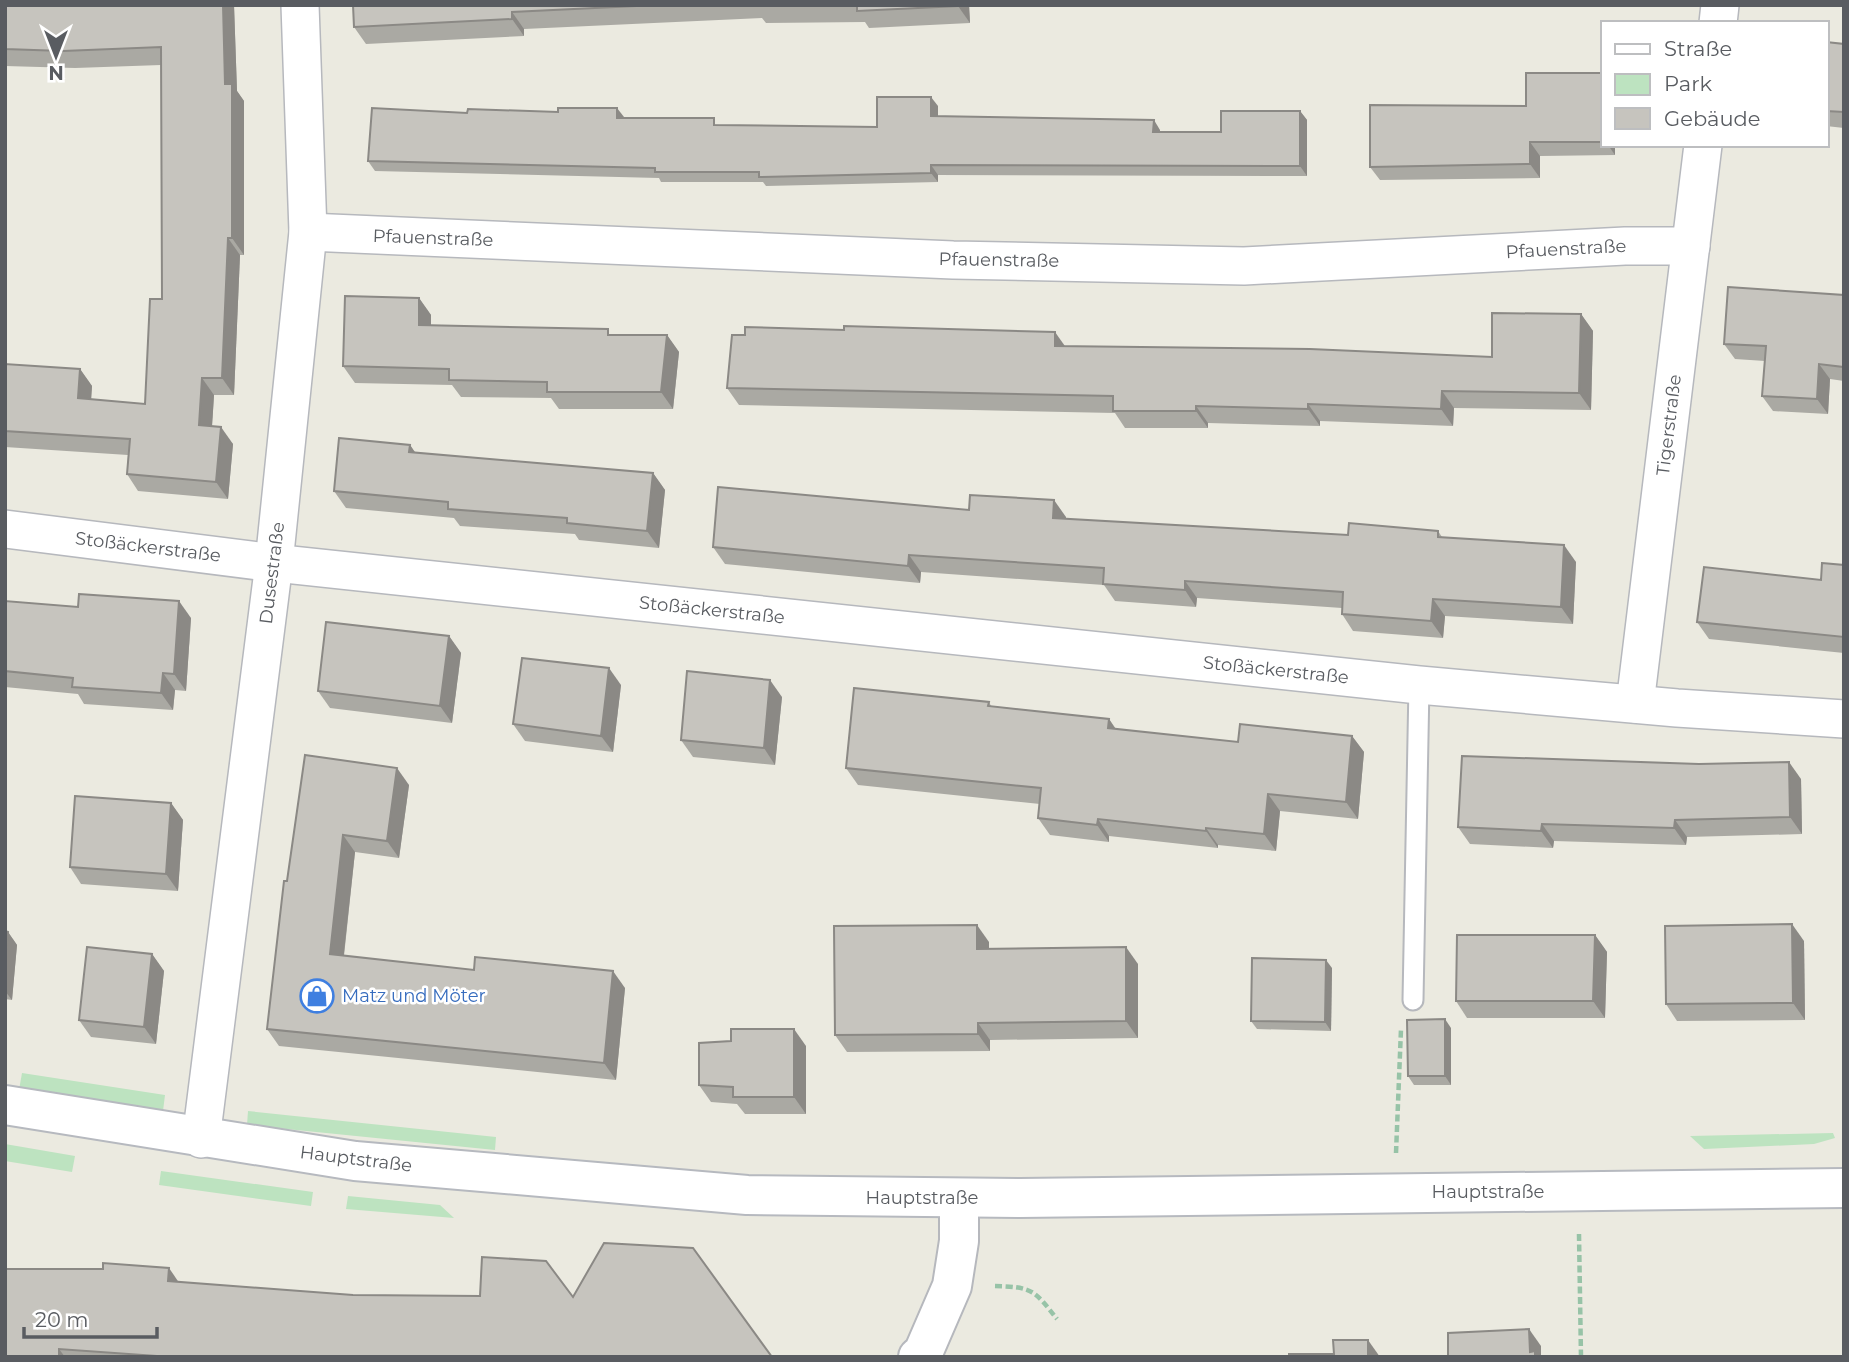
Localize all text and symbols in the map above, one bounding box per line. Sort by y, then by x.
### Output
north arrow [21,21,91,91]
legend [1601,21,1828,147]
text: Straße [1664,36,1732,61]
text: N [48,61,64,84]
text: Park [1664,71,1712,96]
text: Gebäude [1664,106,1761,131]
street label: Pfauenstraße [372,225,494,251]
street label: Pfauenstraße [1505,235,1627,263]
street label: Pfauenstraße [938,248,1060,272]
street label: Tigerstraße [1652,373,1686,477]
street label: Dusestraße [255,521,289,625]
street label: Stoßäckerstraße [74,527,222,567]
street label: Stoßäckerstraße [638,591,786,629]
street label: Stoßäckerstraße [1202,651,1350,689]
shop icon: Matz und Möter [298,977,336,1015]
place label: Matz und Möter [342,985,486,1007]
street label: Hauptstraße [299,1141,414,1177]
street label: Hauptstraße [1432,1181,1545,1203]
street label: Hauptstraße [866,1187,979,1209]
scale bar [24,1296,158,1340]
text: 20 m [35,1307,89,1332]

